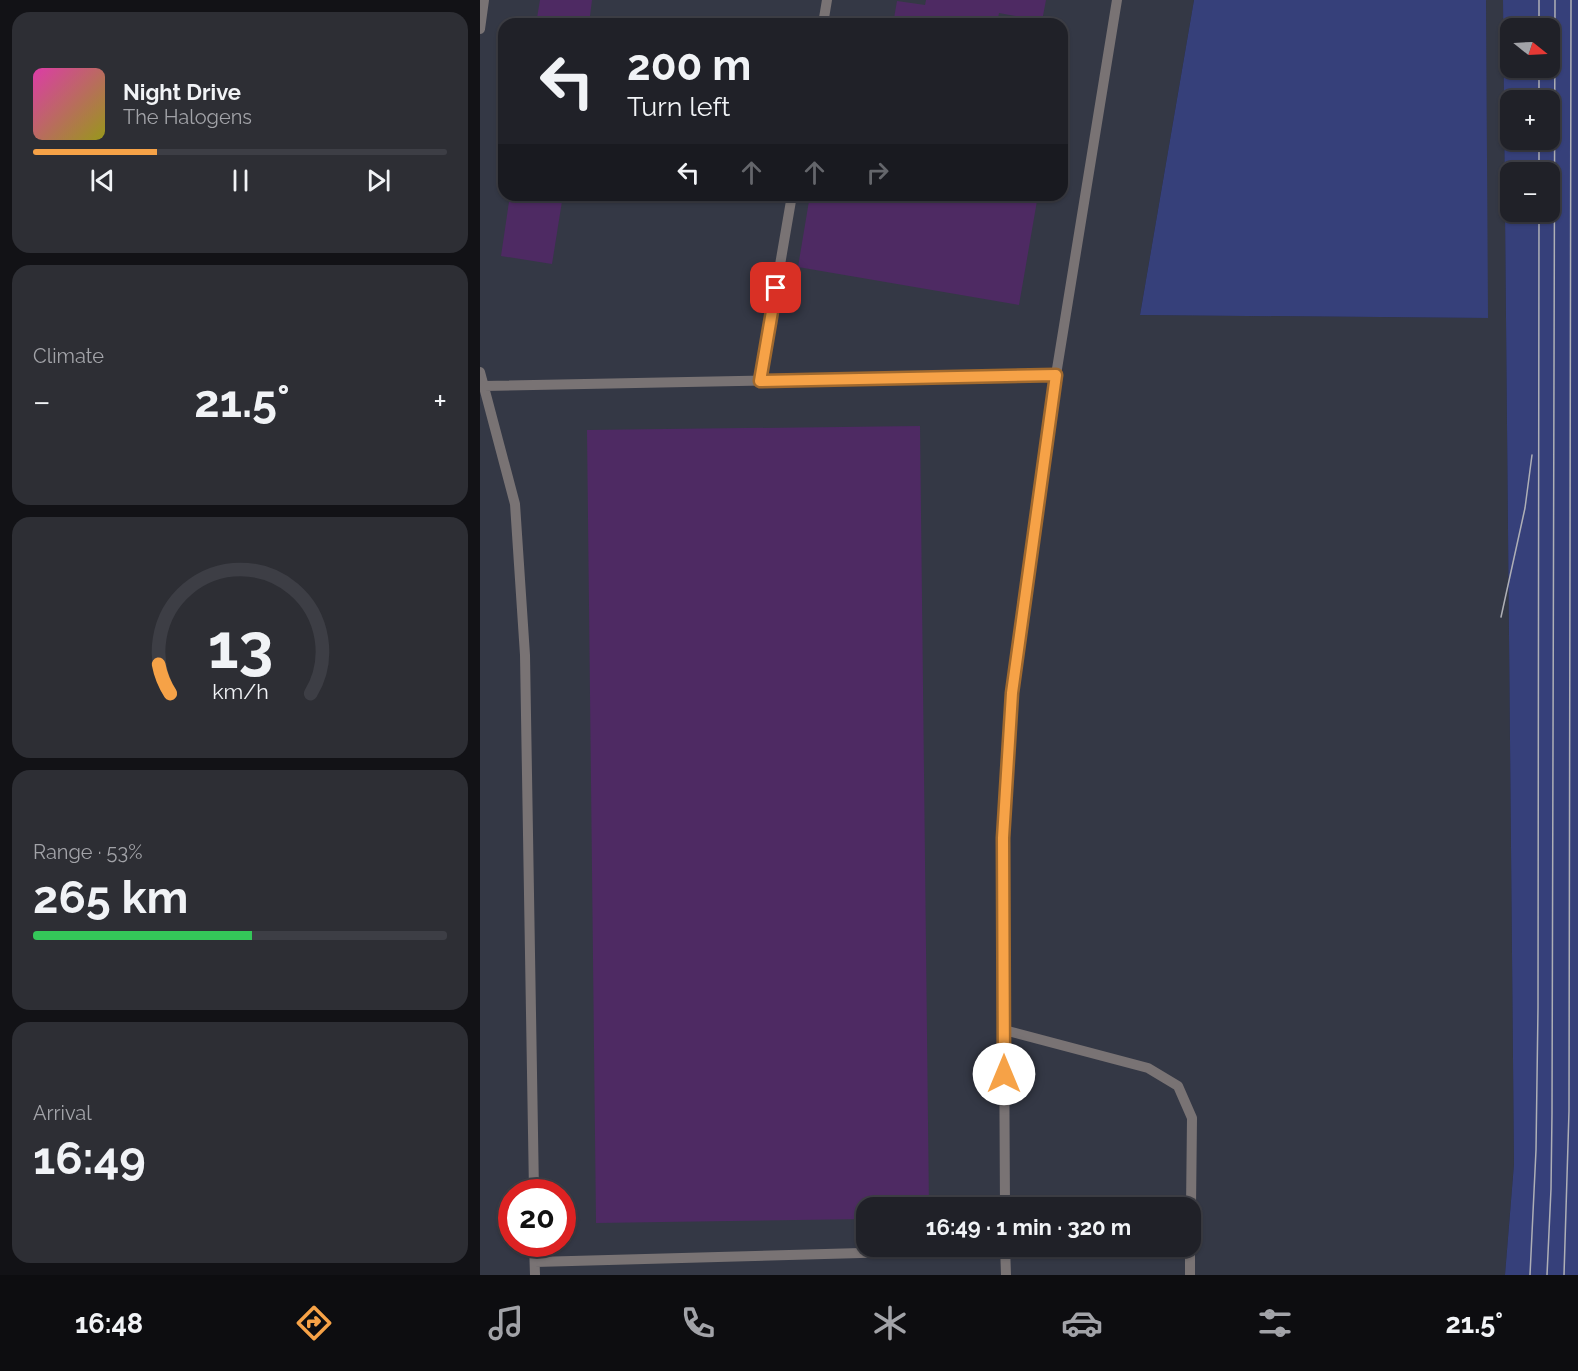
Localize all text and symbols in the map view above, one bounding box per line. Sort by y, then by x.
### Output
north arrow [1500,18,1560,78]
map controls [1500,18,1560,222]
text: 200 m [627,41,751,90]
icon: left [528,42,606,120]
text: Night Drive [123,79,241,105]
button: + [1500,90,1560,150]
text: Turn left [627,91,730,122]
text: The Halogens [123,105,252,129]
icon: left [672,156,705,189]
icon: ahead [735,156,768,189]
icon: ahead [798,156,831,189]
icon: right [861,156,894,189]
button: − [1500,162,1560,222]
icon: previous [86,164,119,197]
icon: pause [224,164,257,197]
icon: next [362,164,395,197]
pin [750,262,801,313]
icon: arrive [759,271,792,304]
text: Climate [33,344,104,368]
text: 21.5° [194,375,290,428]
text: − [33,382,51,421]
text: + [433,382,447,421]
text: 13 [207,610,273,684]
text: km/h [212,680,268,705]
text: Range · 53% [33,840,142,864]
text: 265 km [33,871,188,924]
position arrow [972,1042,1036,1106]
text: Arrival [33,1101,92,1125]
text: 16:49 [33,1132,146,1185]
speed limit sign: 20 [498,1179,576,1257]
text: 16:49 · 1 min · 320 m [926,1214,1131,1240]
icon: directions [293,1302,335,1344]
icon: music [485,1302,527,1344]
icon: phone [677,1302,719,1344]
icon: climate [869,1302,911,1344]
icon: car [1061,1302,1103,1344]
icon: filters [1254,1302,1296,1344]
text: 16:48 [75,1308,143,1339]
text: 21.5° [1446,1308,1503,1339]

